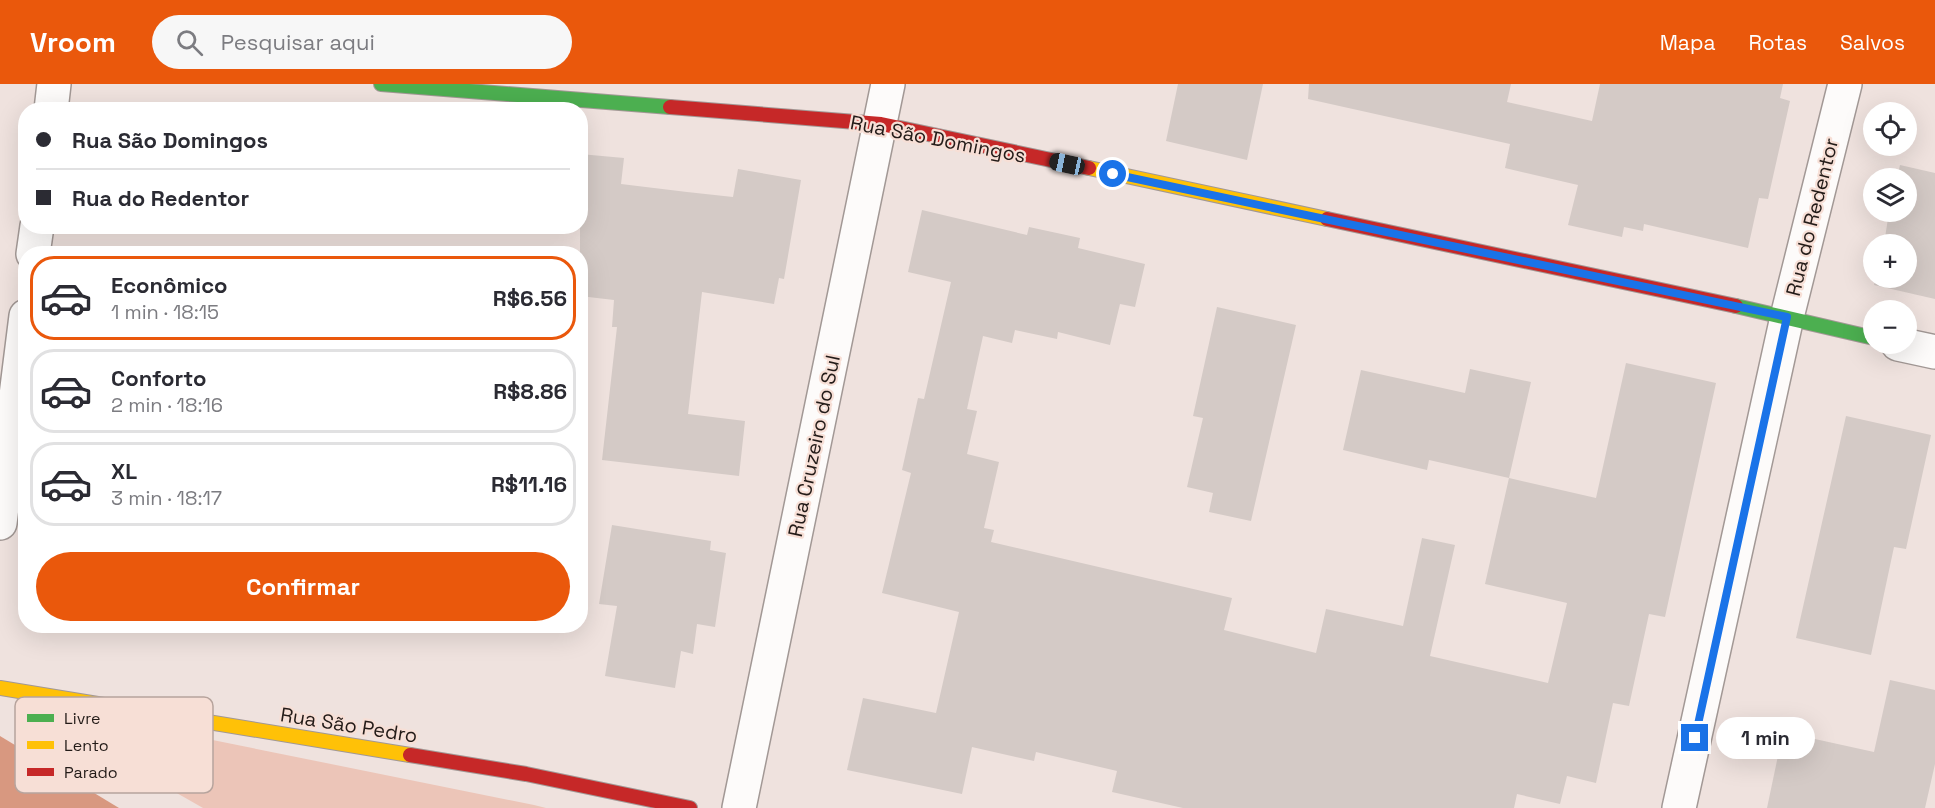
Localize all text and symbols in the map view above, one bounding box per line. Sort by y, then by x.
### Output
search box [152,15,572,69]
text: Vroom [30,24,116,60]
icon: search [173,26,206,59]
text: Pesquisar aqui [221,28,375,56]
text: Mapa [1660,29,1715,56]
text: Rotas [1748,29,1807,56]
text: Salvos [1840,29,1905,56]
map controls [1863,102,1917,354]
button: locate [1863,102,1917,156]
street label: Rua São Domingos [848,109,1028,169]
text: Rua São Domingos [72,126,268,154]
street label: Rua do Redentor [1780,135,1844,299]
car [1048,151,1086,177]
route start [1099,160,1126,187]
button: layers [1863,168,1917,222]
text: Rua do Redentor [72,184,249,212]
button: + [1863,234,1917,288]
icon: car [39,271,93,325]
text: Econômico [111,271,228,299]
text: R$6.56 [493,284,567,312]
text: 1 min · 18:15 [111,299,219,325]
button: − [1863,300,1917,354]
street label: Rua Cruzeiro do Sul [782,353,846,539]
icon: car [39,364,93,418]
text: Conforto [111,364,206,392]
text: R$8.86 [493,377,567,405]
text: 2 min · 18:16 [111,392,223,418]
icon: car [39,457,93,511]
text: XL [111,457,137,485]
text: R$11.16 [491,470,567,498]
text: 3 min · 18:17 [111,485,222,511]
button: Confirmar [36,552,570,621]
legend [15,697,213,793]
street label: Rua São Pedro [279,701,419,749]
text: Livre [64,708,101,729]
callout: 1 min [1716,717,1815,759]
route end [1681,724,1708,751]
text: 1 min [1741,725,1790,751]
text: Lento [64,735,109,756]
text: Parado [64,762,118,783]

